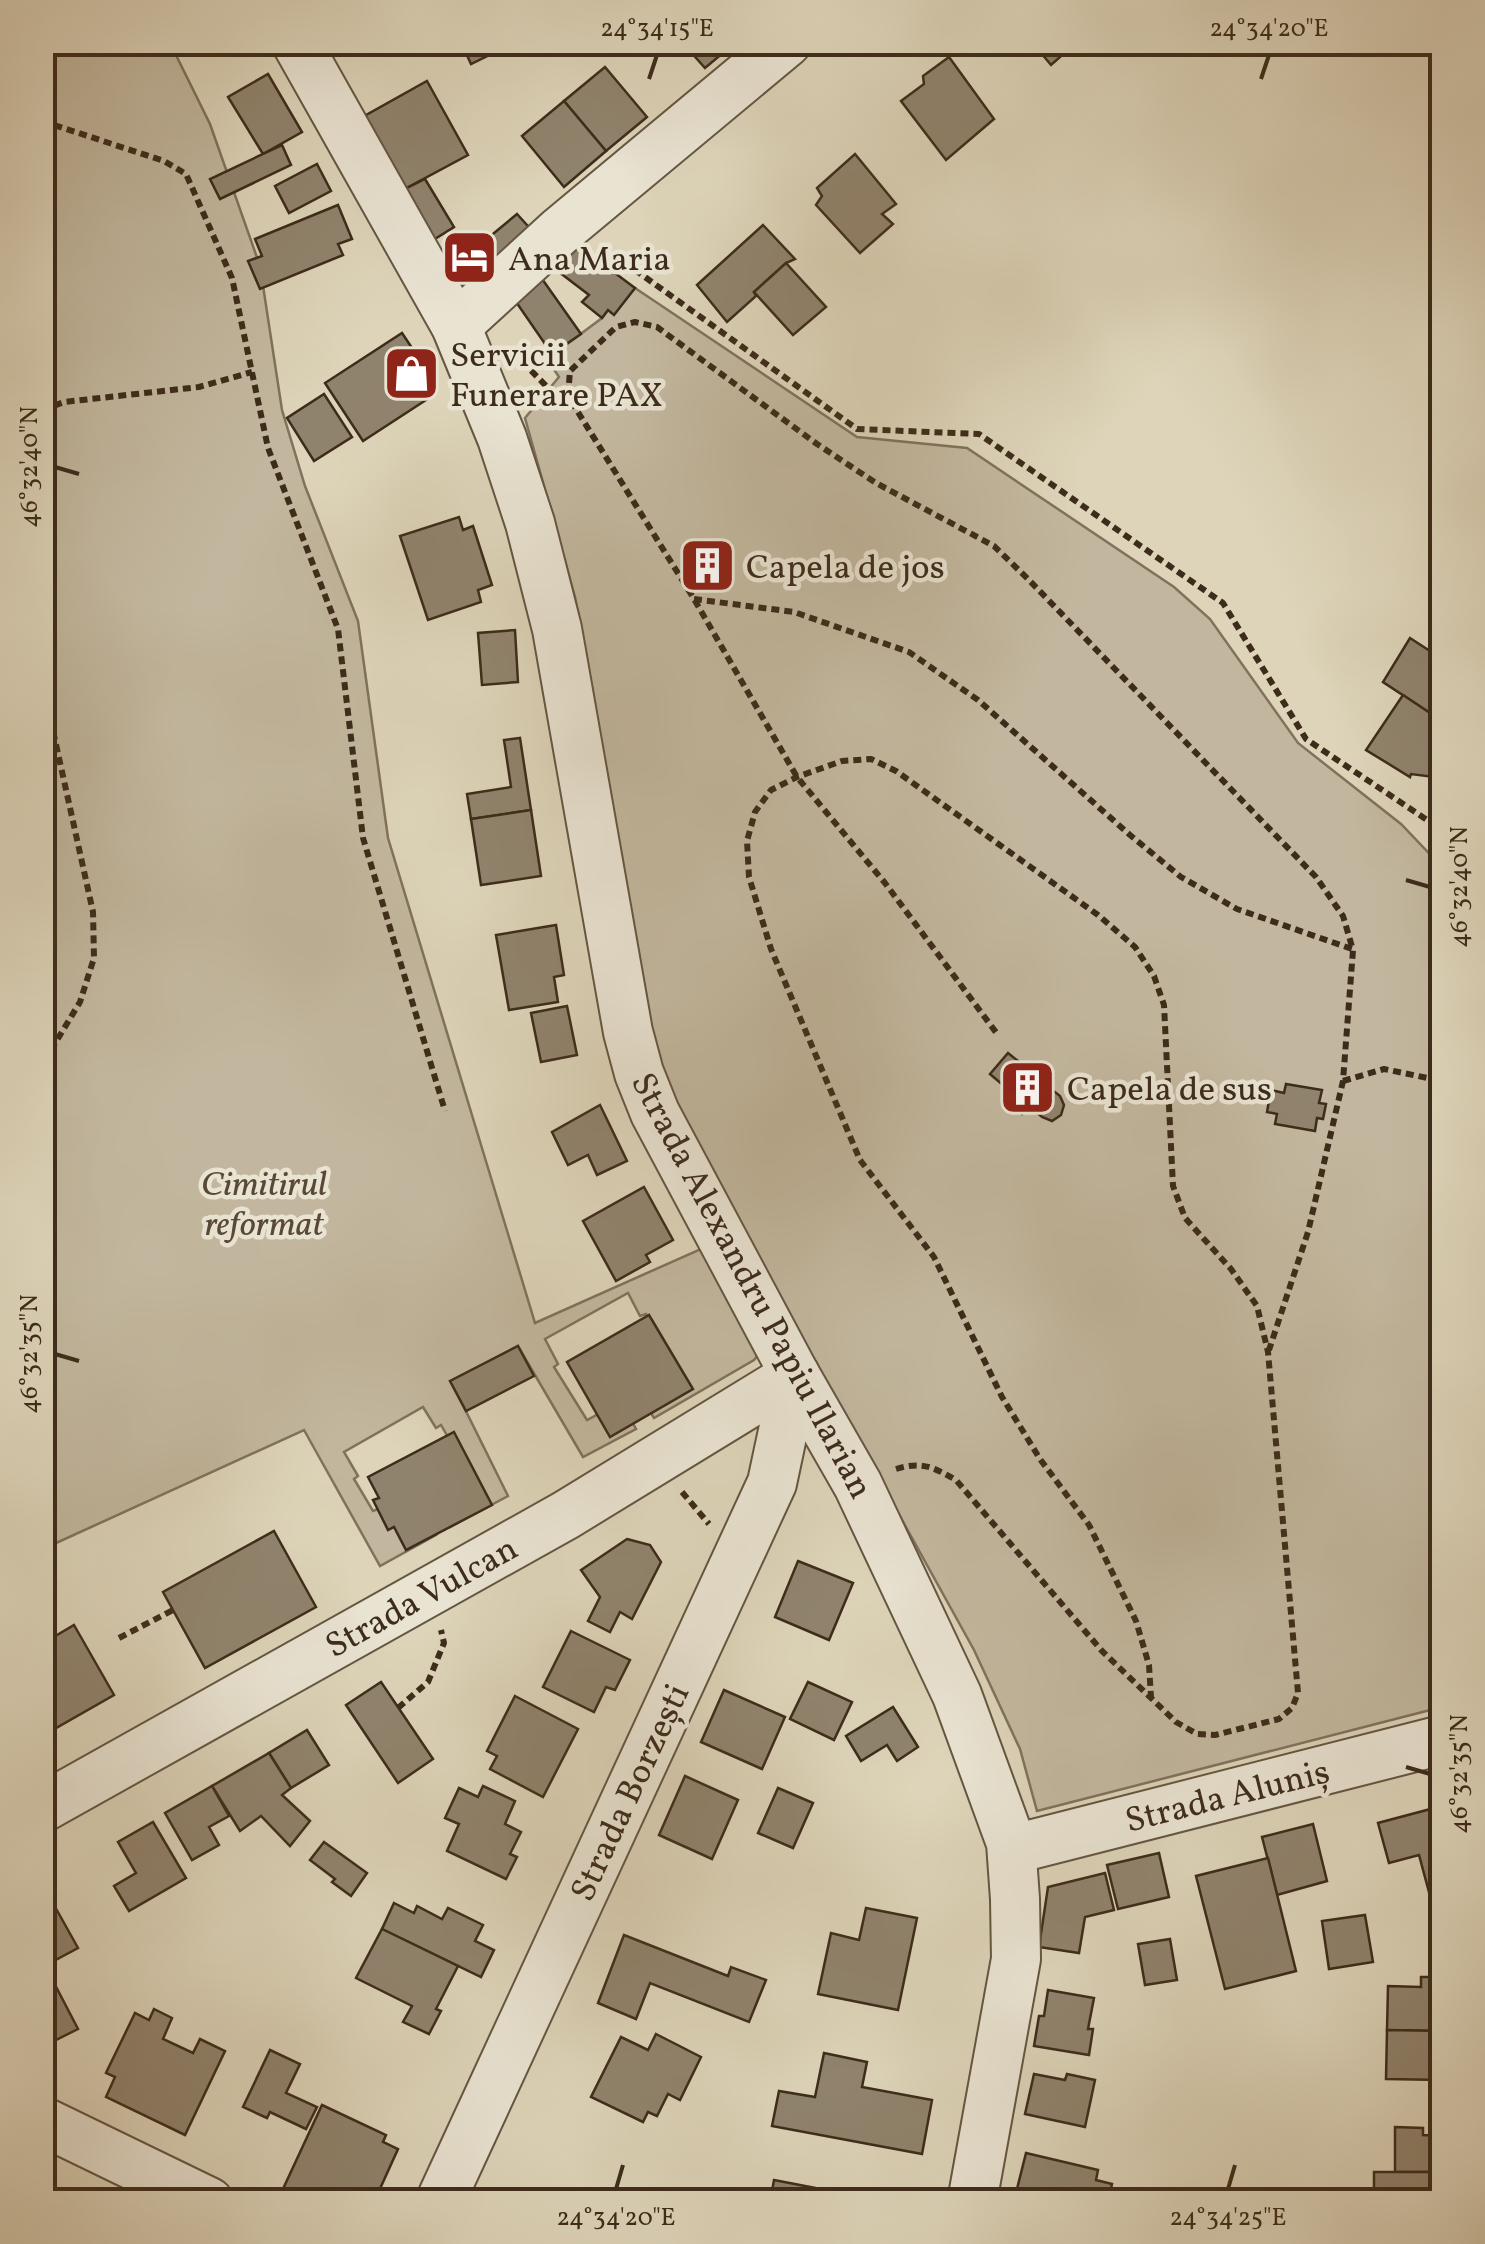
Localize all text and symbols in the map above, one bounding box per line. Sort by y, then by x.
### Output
text: 24°34'15"E [600,12,714,47]
text: 24°34'20"E [1209,12,1329,47]
hotel icon: Ana Maria [439,228,499,288]
place label: Ana Maria [508,237,671,285]
place label: Servicii Funerare PAX [450,333,663,421]
shop icon: Servicii Funerare PAX [381,344,441,404]
text: 46°32'40"N [13,406,48,528]
building icon: Capela de jos [677,536,737,596]
place label: Capela de jos [746,545,945,593]
text: 46°32'40"N [1443,826,1478,948]
building icon: Capela de sus [998,1058,1058,1118]
street label: Strada Alexandru Papiu Ilarian [617,1065,883,1508]
place label: Capela de sus [1067,1067,1272,1115]
park label: Cimitirul reformat [201,1162,327,1250]
text: 46°32'35"N [13,1294,48,1414]
street label: Strada Vulcan [318,1526,527,1671]
street label: Strada Borzești [560,1677,703,1910]
text: 46°32'35"N [1443,1714,1478,1834]
street label: Strada Aluniș [1120,1749,1335,1846]
text: 24°34'20"E [556,2201,676,2236]
text: 24°34'25"E [1170,2201,1286,2236]

